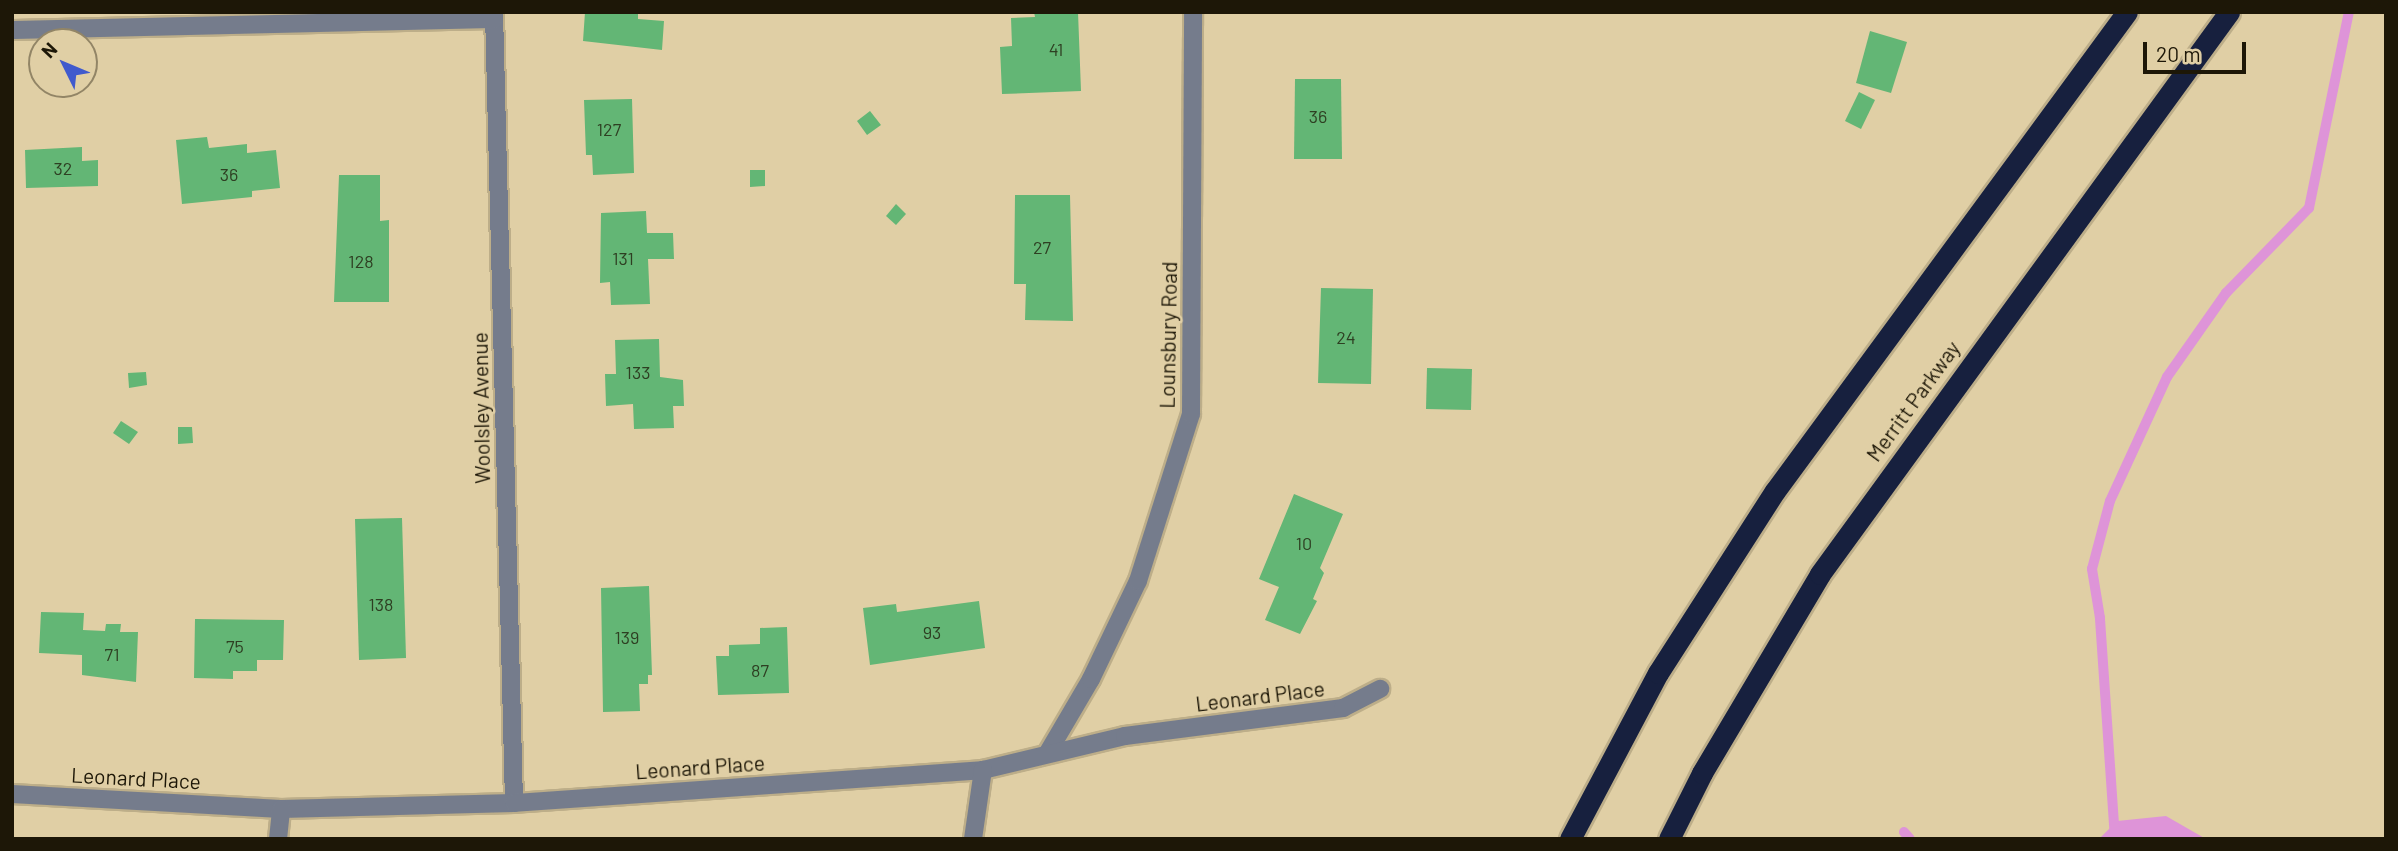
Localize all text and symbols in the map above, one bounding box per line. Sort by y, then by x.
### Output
north arrow [28,28,98,98]
scale bar [2146,28,2249,72]
text: N [36,37,61,62]
house number: 41 [1049,38,1063,60]
text: 20 m [2156,41,2201,66]
house number: 36 [1309,105,1327,127]
house number: 127 [597,118,621,140]
house number: 32 [54,157,72,179]
house number: 36 [220,163,238,185]
house number: 27 [1033,236,1051,258]
house number: 131 [612,247,634,269]
house number: 128 [348,250,374,272]
street label: Lounsbury Road [1154,261,1182,409]
house number: 24 [1336,326,1356,348]
street label: Woolsley Avenue [467,332,495,484]
street label: Merritt Parkway [1861,336,1965,466]
house number: 133 [626,361,650,383]
house number: 10 [1296,532,1312,554]
house number: 138 [369,593,393,615]
house number: 93 [923,621,941,643]
house number: 139 [615,626,639,648]
house number: 75 [226,635,244,657]
house number: 71 [105,643,119,665]
house number: 87 [751,659,769,681]
street label: Leonard Place [1194,676,1326,716]
street label: Leonard Place [634,750,766,784]
street label: Leonard Place [70,762,202,794]

